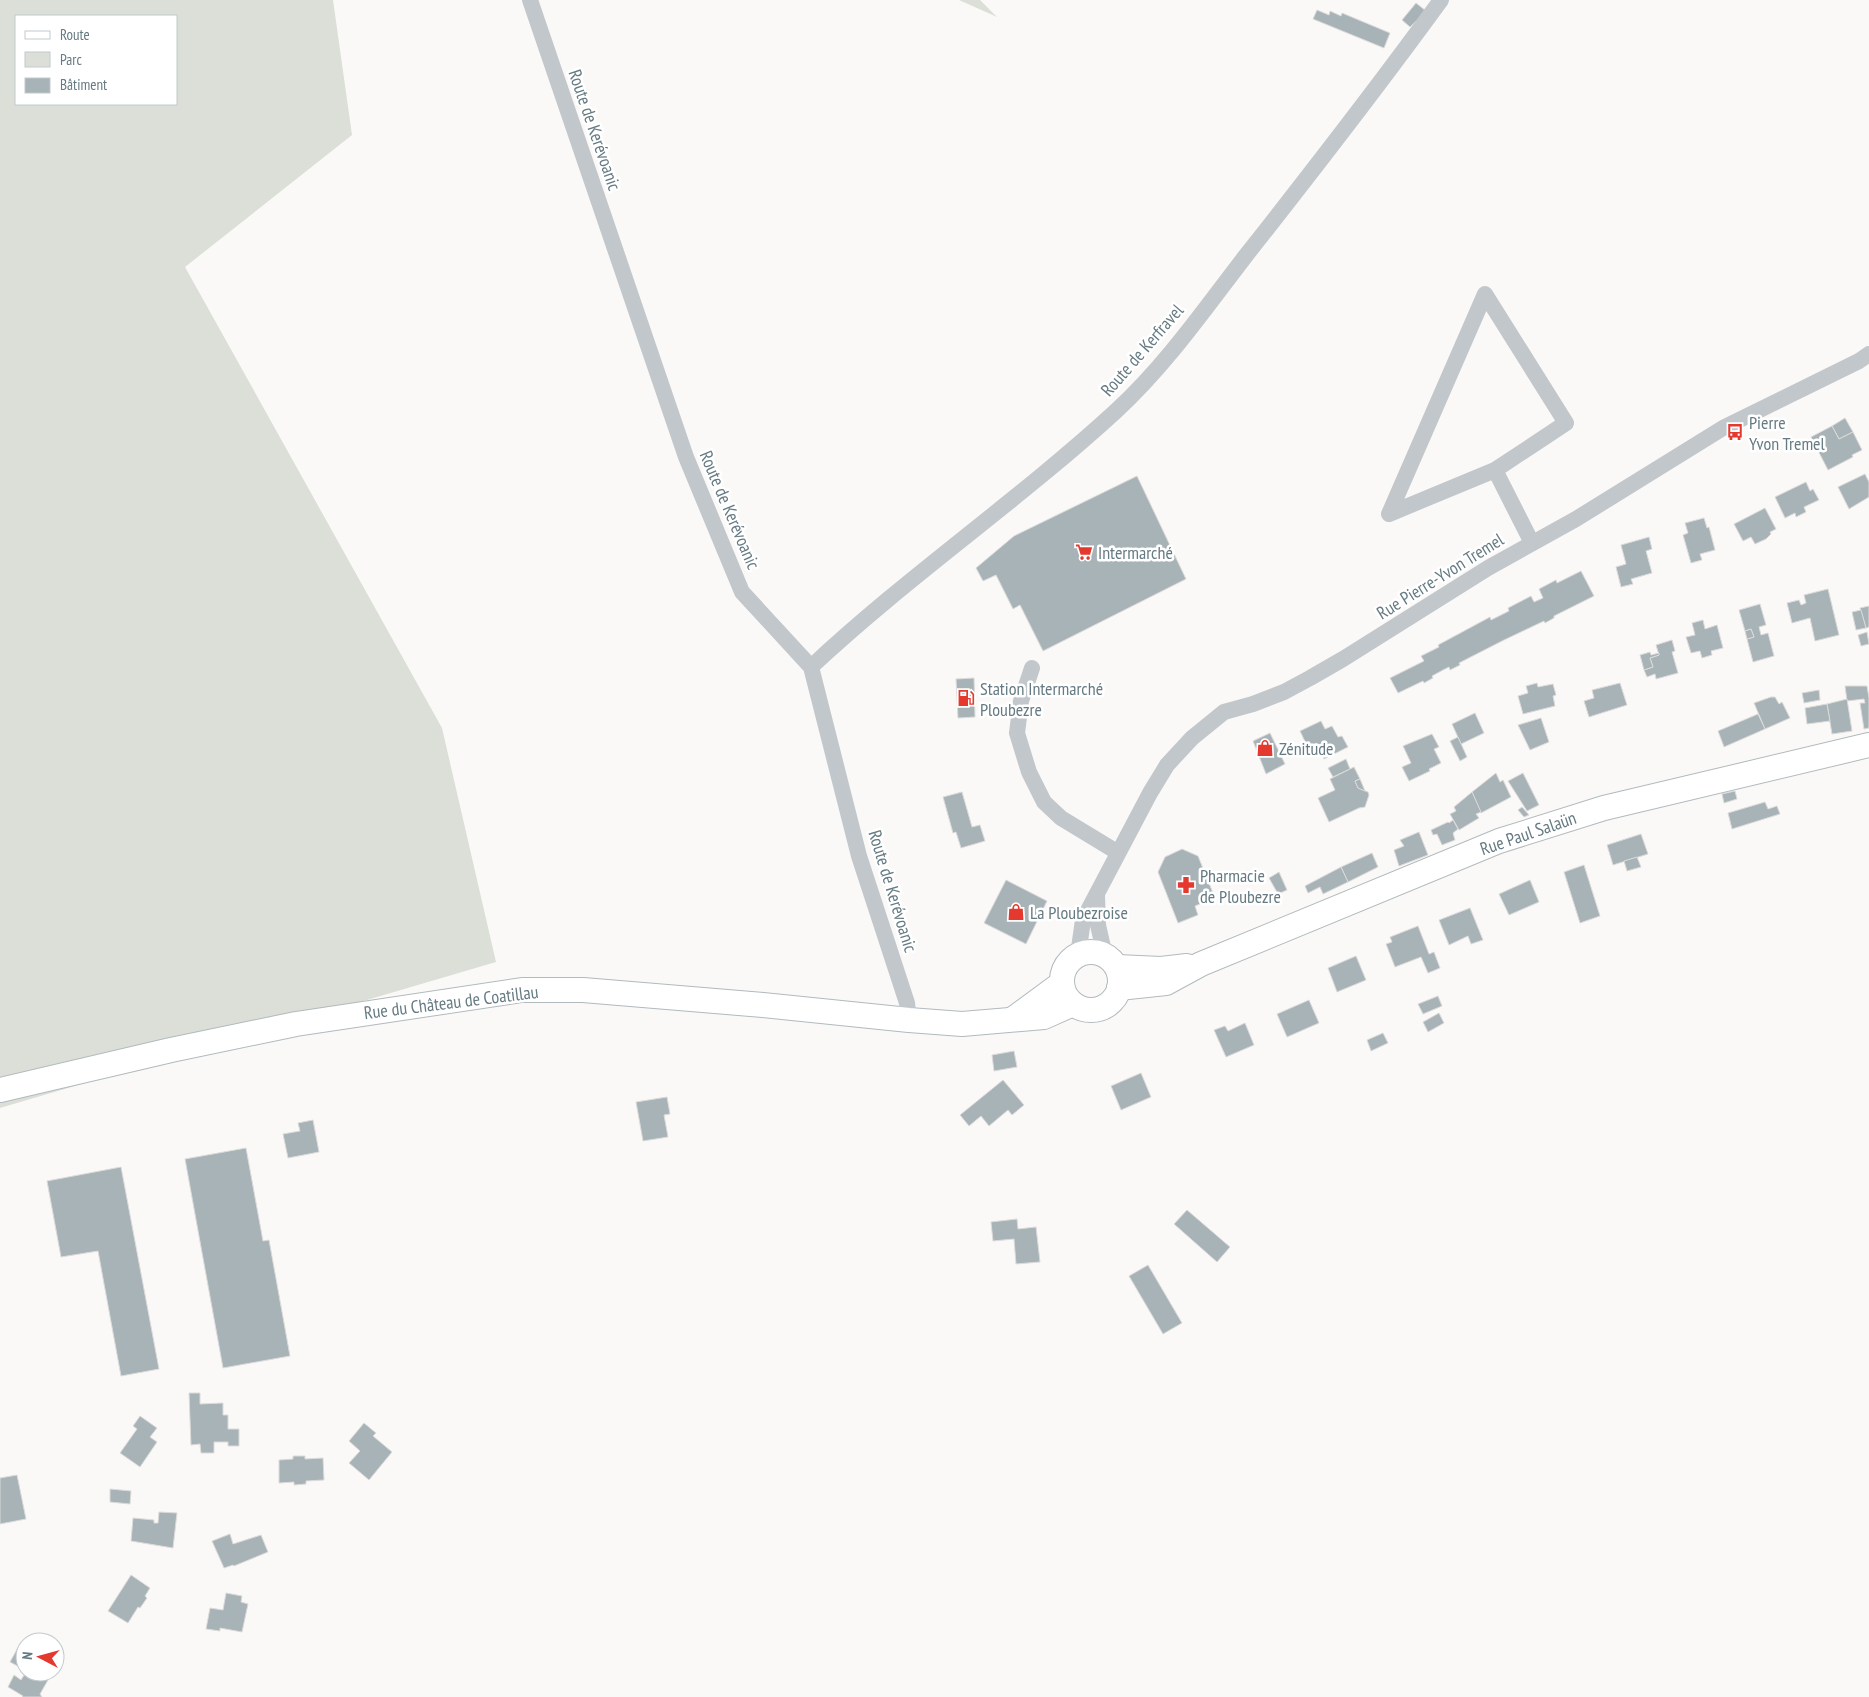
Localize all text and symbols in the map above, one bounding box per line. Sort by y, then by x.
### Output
legend [15,15,178,105]
text: Route [60,25,90,44]
text: Parc [60,50,82,69]
street label: Route de Kerévoanic [564,66,627,194]
text: Bâtiment [60,75,107,94]
street label: Route de Kerfravel [1096,299,1189,401]
place label: Pierre Yvon Tremel [1749,411,1826,455]
bus stop icon: Pierre Yvon Tremel [1725,422,1745,442]
street label: Route de Kerévoanic [695,447,766,573]
street label: Rue Pierre-Yvon Tremel [1372,527,1508,624]
place label: Intermarché [1098,541,1173,564]
supermarket icon: Intermarché [1074,542,1094,562]
place label: Station Intermarché Ploubezre [980,677,1103,721]
fuel station icon: Station Intermarché Ploubezre [956,688,976,708]
place label: Zénitude [1279,737,1333,760]
shop icon: Zénitude [1255,738,1275,758]
street label: Rue Paul Salaün [1477,806,1579,860]
street label: Route de Kerévoanic [864,827,923,955]
place label: Pharmacie de Ploubezre [1200,864,1281,908]
pharmacy icon: Pharmacie de Ploubezre [1176,875,1196,895]
place label: La Ploubezroise [1030,901,1128,924]
shop icon: La Ploubezroise [1006,902,1026,922]
street label: Rue du Château de Coatillau [362,980,540,1024]
north arrow [15,1632,65,1682]
text: N [18,1651,36,1660]

